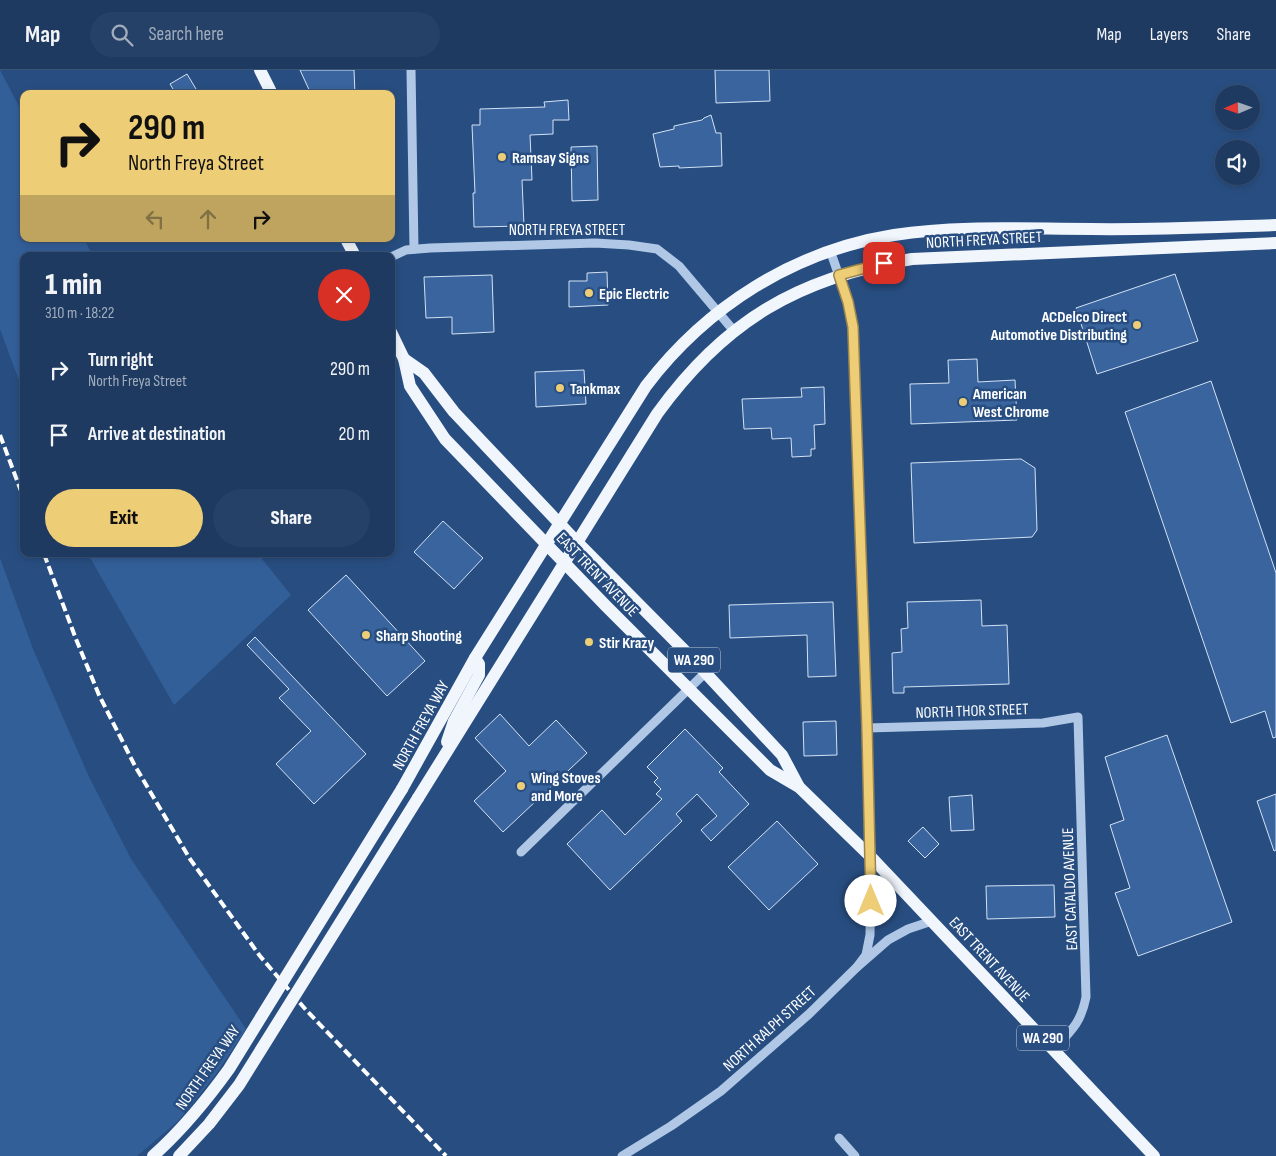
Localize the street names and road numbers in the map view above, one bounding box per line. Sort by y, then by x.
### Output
street label: NORTH FREYA STREET [509,221,626,240]
street label: NORTH FREYA STREET [925,228,1043,253]
street label: EAST TRENT AVENUE [552,529,642,621]
road number: WA 290 [668,648,720,672]
street label: NORTH FREYA WAY [389,678,454,774]
street label: NORTH THOR STREET [915,700,1029,723]
street label: EAST CATALDO AVENUE [1059,827,1082,951]
street label: EAST TRENT AVENUE [945,913,1033,1007]
street label: NORTH RALPH STREET [720,982,821,1076]
street label: NORTH FREYA WAY [172,1022,245,1114]
road number: WA 290 [1017,1026,1069,1050]

